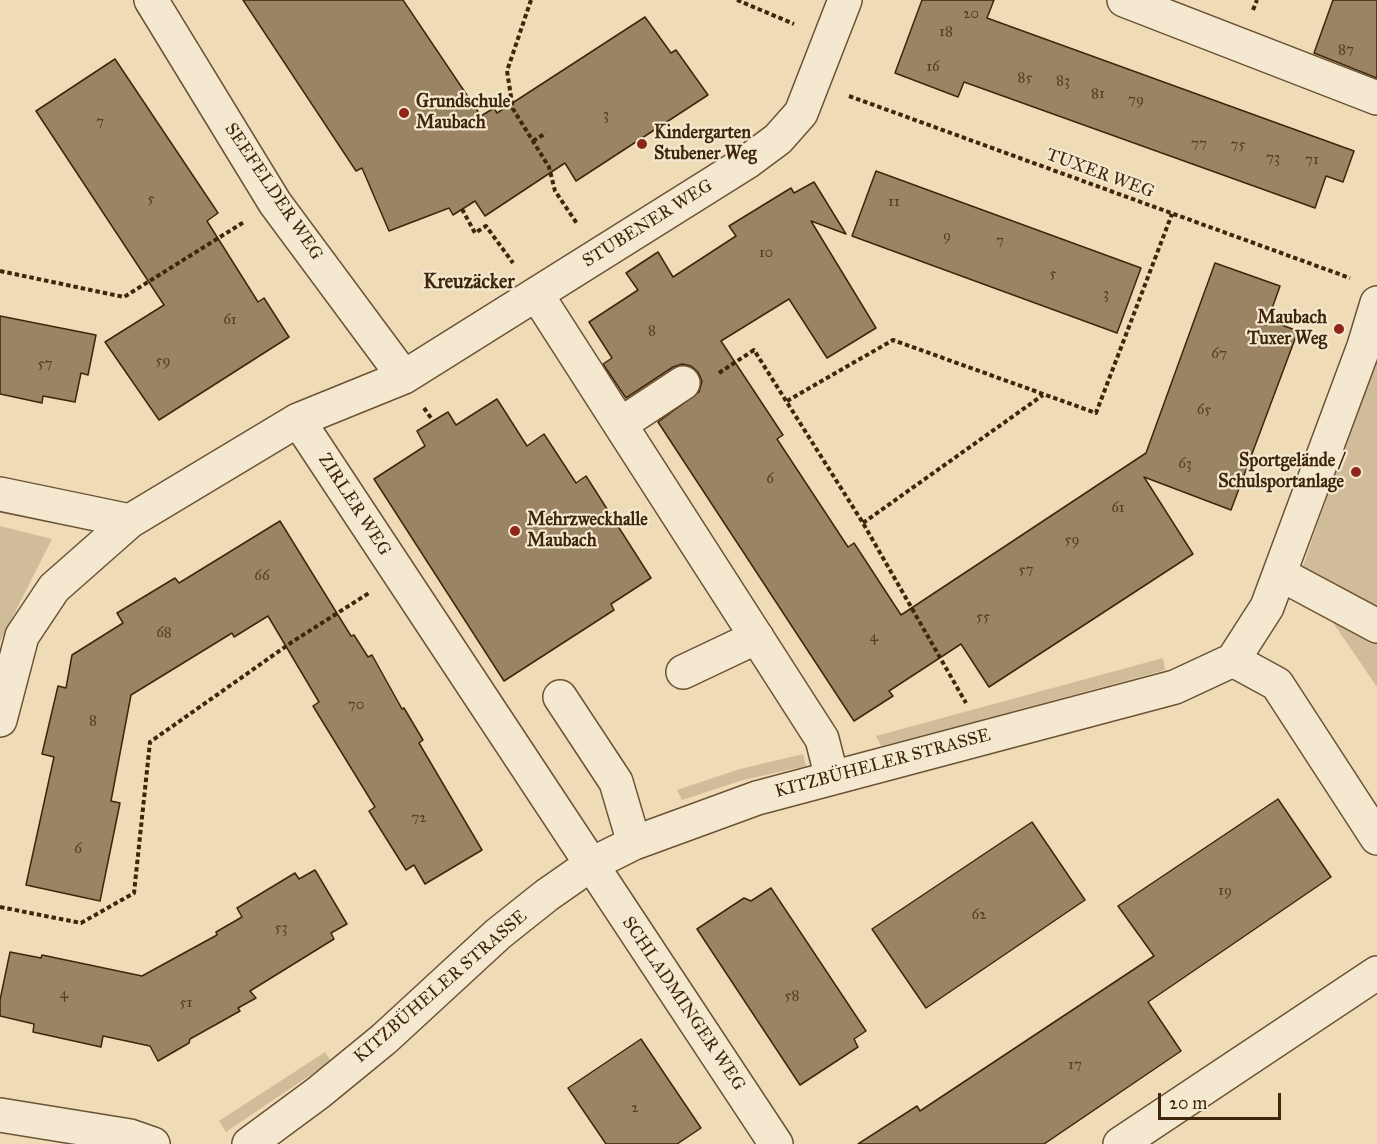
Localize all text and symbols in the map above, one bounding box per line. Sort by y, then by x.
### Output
house number: 20 [963,5,979,23]
house number: 18 [939,23,953,41]
house number: 87 [1338,41,1354,59]
house number: 16 [926,58,940,76]
house number: 85 [1018,69,1032,87]
house number: 83 [1056,72,1070,90]
house number: 81 [1091,85,1105,103]
house number: 79 [1128,91,1144,109]
place label: Grundschule Maubach [416,92,510,134]
marker: Grundschule Maubach [397,106,411,120]
house number: 3 [603,106,609,124]
house number: 7 [96,113,104,131]
street label: SEEFELDER WEG [219,119,327,265]
place label: Kindergarten Stubener Weg [654,123,757,166]
house number: 77 [1191,135,1207,153]
house number: 75 [1231,136,1245,154]
marker: Kindergarten Stubener Weg [635,137,649,151]
street label: TUXER WEG [1043,145,1157,203]
house number: 73 [1266,149,1280,167]
house number: 71 [1305,151,1319,169]
street label: STUBENER WEG [579,175,717,273]
house number: 5 [148,190,154,208]
house number: 11 [888,193,900,211]
house number: 9 [943,227,951,245]
house number: 7 [996,232,1004,250]
house number: 10 [759,244,773,262]
house number: 5 [1050,265,1056,283]
district label: Kreuzäcker [423,271,515,295]
house number: 3 [1103,285,1109,303]
place label: Maubach Tuxer Weg [1247,308,1327,350]
house number: 61 [223,311,237,329]
house number: 8 [648,322,656,340]
marker: Maubach Tuxer Weg [1332,322,1346,336]
house number: 67 [1211,345,1227,363]
house number: 59 [155,352,171,370]
house number: 57 [38,355,52,373]
house number: 65 [1197,401,1211,419]
street label: ZIRLER WEG [313,450,395,560]
place label: Sportgelände / Schulsportanlage [1218,451,1344,494]
house number: 63 [1178,455,1192,473]
marker: Sportgelände / Schulsportanlage [1349,465,1363,479]
house number: 6 [766,470,774,488]
house number: 61 [1111,499,1125,517]
place label: Mehrzweckhalle Maubach [527,510,648,552]
marker: Mehrzweckhalle Maubach [508,524,522,538]
house number: 59 [1064,531,1080,549]
house number: 57 [1019,561,1033,579]
house number: 66 [254,567,270,585]
house number: 55 [976,608,990,626]
house number: 68 [156,624,172,642]
house number: 4 [870,628,878,646]
house number: 70 [348,696,364,714]
house number: 8 [89,712,97,730]
street label: KITZBÜHELER STRASSE [773,725,993,803]
house number: 72 [411,809,427,827]
house number: 6 [74,840,82,858]
house number: 19 [1218,882,1232,900]
street label: KITZBÜHELER STRASSE [350,906,532,1068]
house number: 62 [971,906,987,924]
street label: SCHLADMINGER WEG [617,913,749,1095]
house number: 53 [275,919,287,937]
house number: 4 [60,985,68,1003]
house number: 58 [785,987,799,1005]
house number: 51 [180,994,192,1012]
house number: 17 [1068,1056,1082,1074]
scale bar [1161,1081,1284,1119]
text: 20 m [1169,1092,1207,1114]
house number: 2 [631,1099,639,1117]

